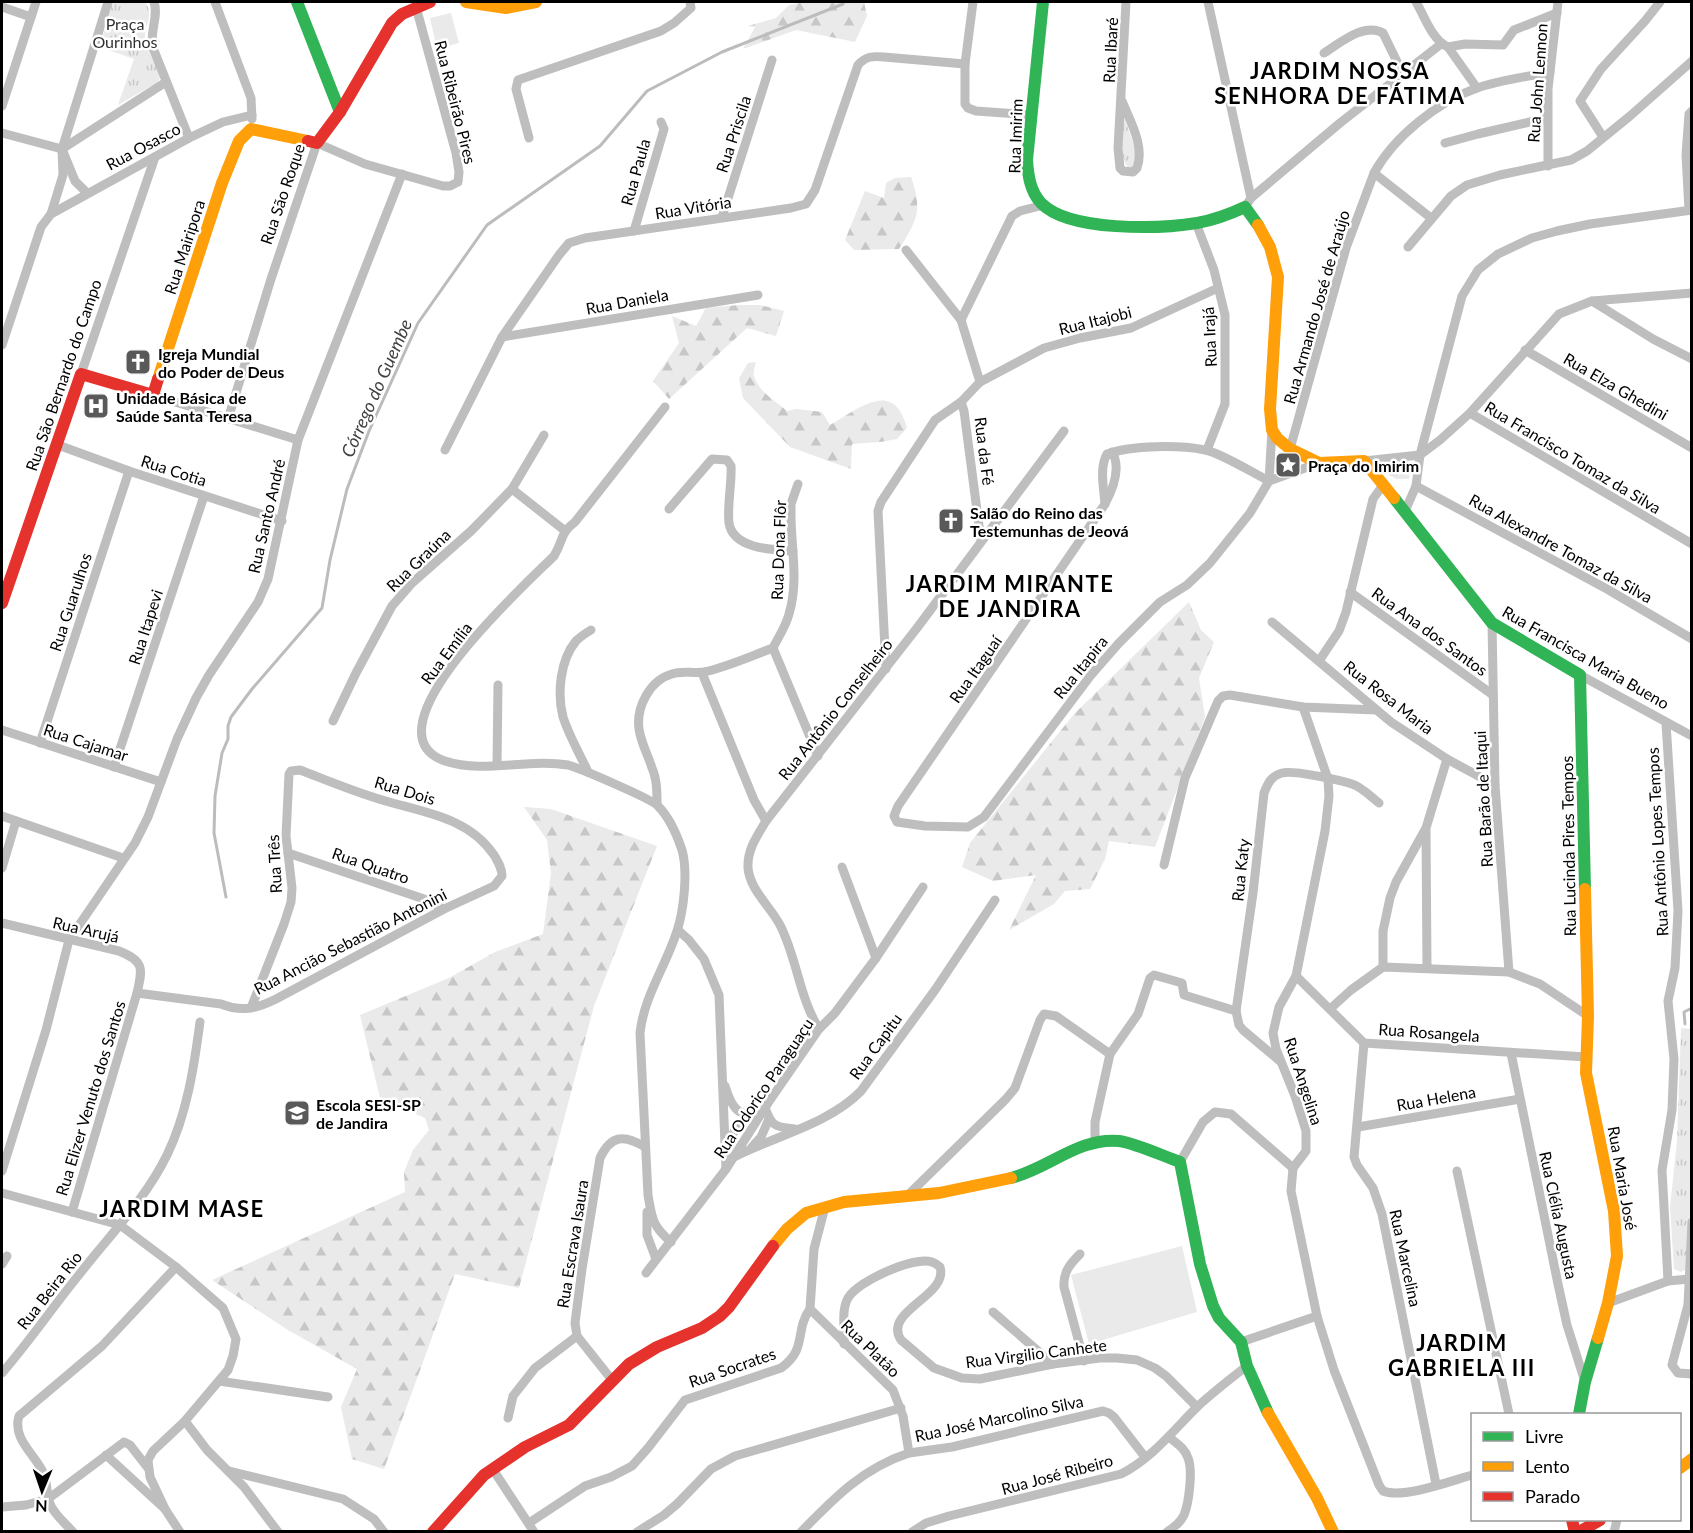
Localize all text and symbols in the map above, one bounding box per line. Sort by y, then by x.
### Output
park label: Praça Ourinhos [92,14,158,51]
street label: Rua Ibaré [1099,17,1121,83]
street label: Rua John Lennon [1523,23,1551,143]
street label: Rua Ribeirão Pires [431,38,481,166]
district label: JARDIM NOSSA SENHORA DE FÁTIMA [1214,57,1466,109]
street label: Rua Priscila [712,93,754,175]
street label: Rua Imirim [1004,98,1026,174]
street label: Rua Osasco [102,118,184,174]
street label: Rua Paula [616,136,654,208]
street label: Rua São Roque [256,141,308,247]
street label: Rua Vitória [653,192,733,222]
street label: Rua Mairipora [160,197,208,297]
street label: Rua Armando José de Araújo [1279,208,1353,406]
street label: Rua São Bernardo do Campo [21,277,105,473]
street label: Rua Daniela [584,284,670,318]
street label: Rua Itajobi [1057,302,1133,338]
street label: Rua Irajá [1198,306,1220,368]
water label: Córrego do Guembe [336,316,416,460]
place label: Igreja Mundial do Poder de Deus [158,344,284,381]
church icon: Igreja Mundial do Poder de Deus [123,347,153,377]
street label: Rua Elza Ghedini [1560,348,1672,424]
place label: Unidade Básica de Saúde Santa Teresa [116,388,252,425]
hospital icon: Unidade Básica de Saúde Santa Teresa [81,391,111,421]
street label: Rua Francisco Tomaz da Silva [1481,397,1665,517]
street label: Rua da Fé [971,416,999,486]
street label: Rua Cotia [139,450,209,490]
place icon: Praça do Imirim [1273,450,1303,480]
place label: Praça do Imirim [1308,456,1419,475]
street label: Rua Santo André [244,457,288,575]
street label: Rua Alexandre Tomaz da Silva [1466,490,1656,606]
street label: Rua Dona Flôr [767,499,789,600]
place label: Salão do Reino das Testemunhas de Jeová [970,503,1129,540]
church icon: Salão do Reino das Testemunhas de Jeová [936,506,966,536]
street label: Rua Graúna [382,525,454,595]
street label: Rua Guarulhos [45,550,95,654]
district label: JARDIM MIRANTE DE JANDIRA [906,570,1114,622]
street label: Rua Ana dos Santos [1369,583,1491,679]
street label: Rua Itapevi [124,587,166,667]
street label: Rua Francisca Maria Bueno [1499,601,1673,713]
street label: Rua Emília [417,618,475,688]
street label: Rua Itaguaí [945,631,1006,706]
street label: Rua Itapira [1049,632,1111,702]
street label: Rua Antônio Conselheiro [774,635,896,783]
street label: Rua Rosa Maria [1340,656,1438,738]
street label: Rua Cajamar [41,719,131,765]
street label: Rua Barão de Itaqui [1470,730,1496,868]
street label: Rua Antônio Lopes Tempos [1643,747,1671,937]
street label: Rua Lucinda Pires Tempos [1557,755,1579,937]
street label: Rua Dois [372,772,438,808]
street label: Rua Três [263,834,285,894]
street label: Rua Katy [1227,837,1253,902]
street label: Rua Quatro [330,843,412,887]
street label: Rua Ancião Sebastião Antonini [250,884,450,998]
street label: Rua Arujá [51,912,121,946]
street label: Rua Elizer Venuto dos Santos [51,998,129,1198]
street label: Rua Capitu [845,1009,905,1083]
street label: Rua Odorico Paraguaçu [709,1015,817,1161]
street label: Rua Rosangela [1378,1019,1480,1045]
street label: Rua Angelina [1281,1035,1327,1127]
street label: Rua Helena [1395,1082,1477,1114]
place label: Escola SESI-SP de Jandira [316,1095,421,1132]
school or university icon: Escola SESI-SP de Jandira [282,1098,312,1128]
street label: Rua Maria José [1604,1124,1642,1232]
street label: Rua Clélia Augusta [1536,1149,1582,1281]
street label: Rua Escrava Isaura [552,1178,592,1310]
district label: JARDIM MASE [99,1195,265,1222]
street label: Rua Marcelina [1386,1208,1426,1308]
street label: Rua Beira Rio [13,1247,85,1333]
street label: Rua Platão [838,1315,904,1381]
district label: JARDIM GABRIELA III [1388,1329,1536,1381]
street label: Rua Virgilio Canhete [964,1335,1108,1371]
street label: Rua Socrates [686,1343,778,1391]
street label: Rua José Marcolino Silva [913,1391,1085,1445]
legend [1471,1413,1681,1521]
text: Livre [1525,1425,1564,1447]
street label: Rua José Ribeiro [999,1450,1115,1498]
text: Lento [1525,1455,1570,1477]
north arrow [12,1461,72,1521]
text: Parado [1525,1485,1580,1507]
text: N [35,1497,48,1516]

